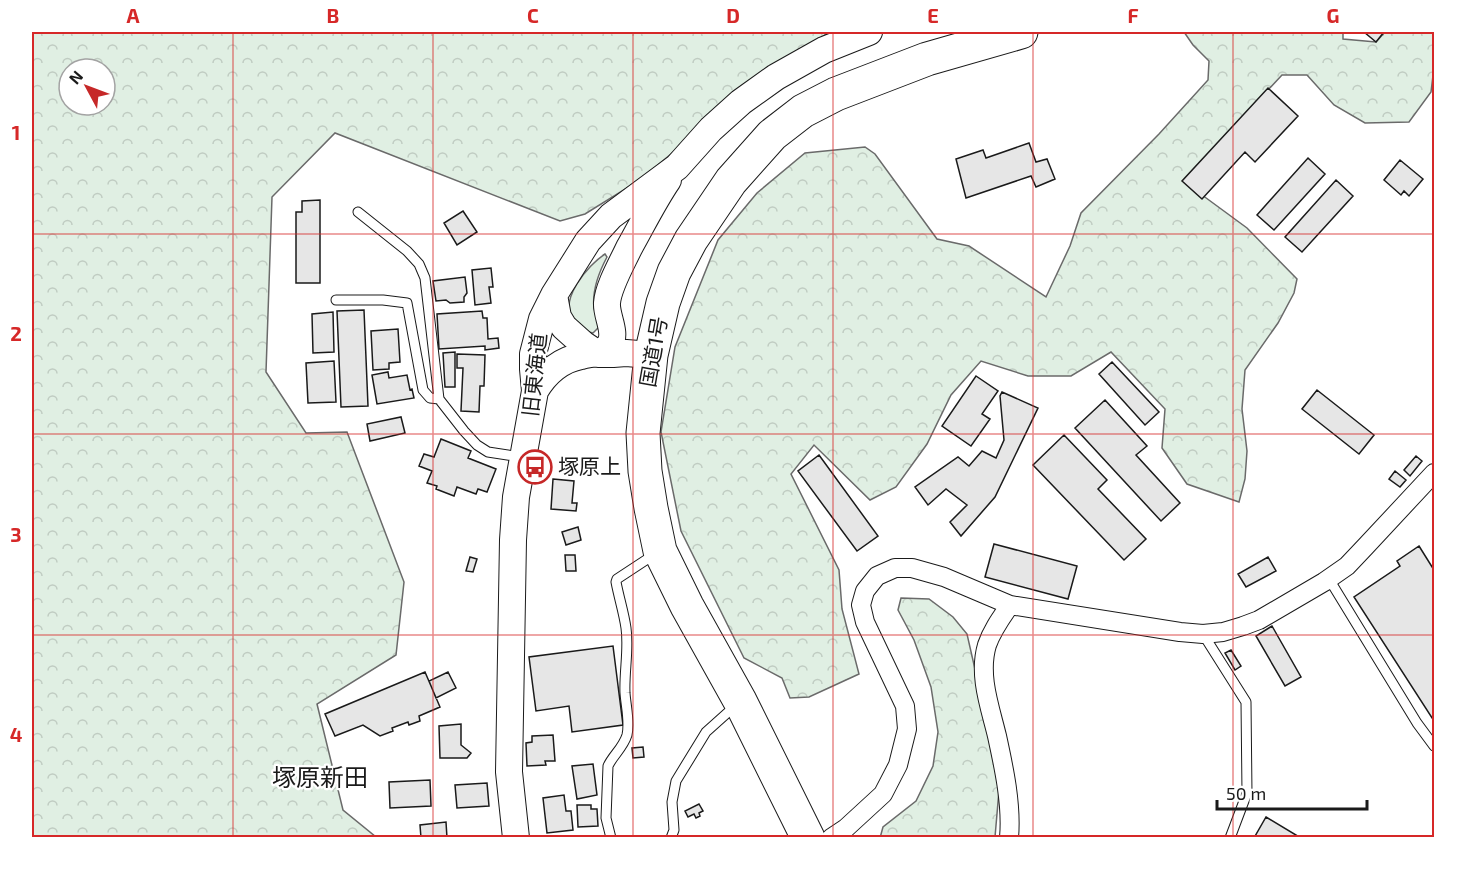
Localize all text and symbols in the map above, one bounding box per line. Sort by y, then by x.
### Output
text: A [126,3,140,27]
text: B [327,3,339,27]
text: C [527,3,539,27]
text: D [726,3,740,27]
text: E [927,3,939,27]
text: F [1127,3,1139,27]
text: G [1327,3,1339,27]
north arrow [57,57,117,117]
text: N [64,66,86,87]
text: 1 [12,120,20,144]
street label: 国道1号 [634,314,671,389]
text: 2 [10,321,22,345]
street label: 旧東海道 [517,332,550,418]
bus stop icon: 塚原上 [517,449,553,485]
place label: 塚原上 [558,453,621,478]
text: 3 [10,522,22,546]
text: 4 [10,722,23,746]
district label: 塚原新田 [272,762,368,791]
scale bar [1217,773,1367,811]
text: 50 m [1226,782,1266,804]

